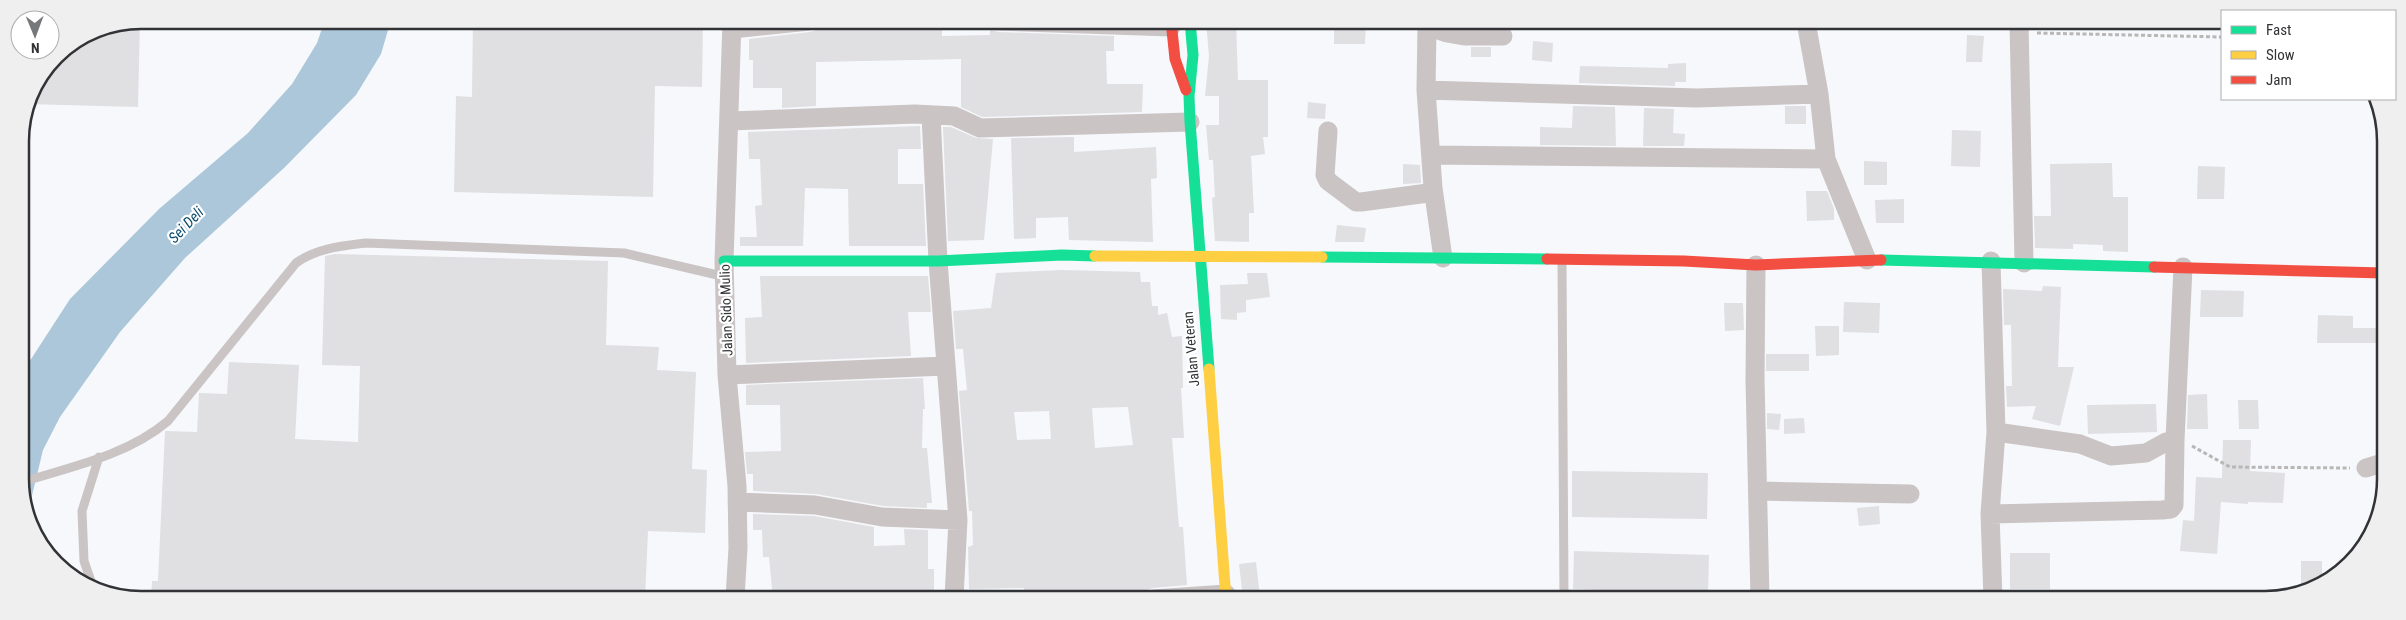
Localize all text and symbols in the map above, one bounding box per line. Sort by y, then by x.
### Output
north arrow [10,10,60,60]
legend [2221,10,2396,100]
text: Fast [2266,21,2291,39]
text: N [31,40,40,56]
text: Slow [2266,46,2295,64]
text: Jam [2266,71,2292,89]
water label: Sei Deli [165,203,208,247]
street label: Jalan Sido Mulio [716,264,736,356]
street label: Jalan Veteran [1180,311,1202,387]

